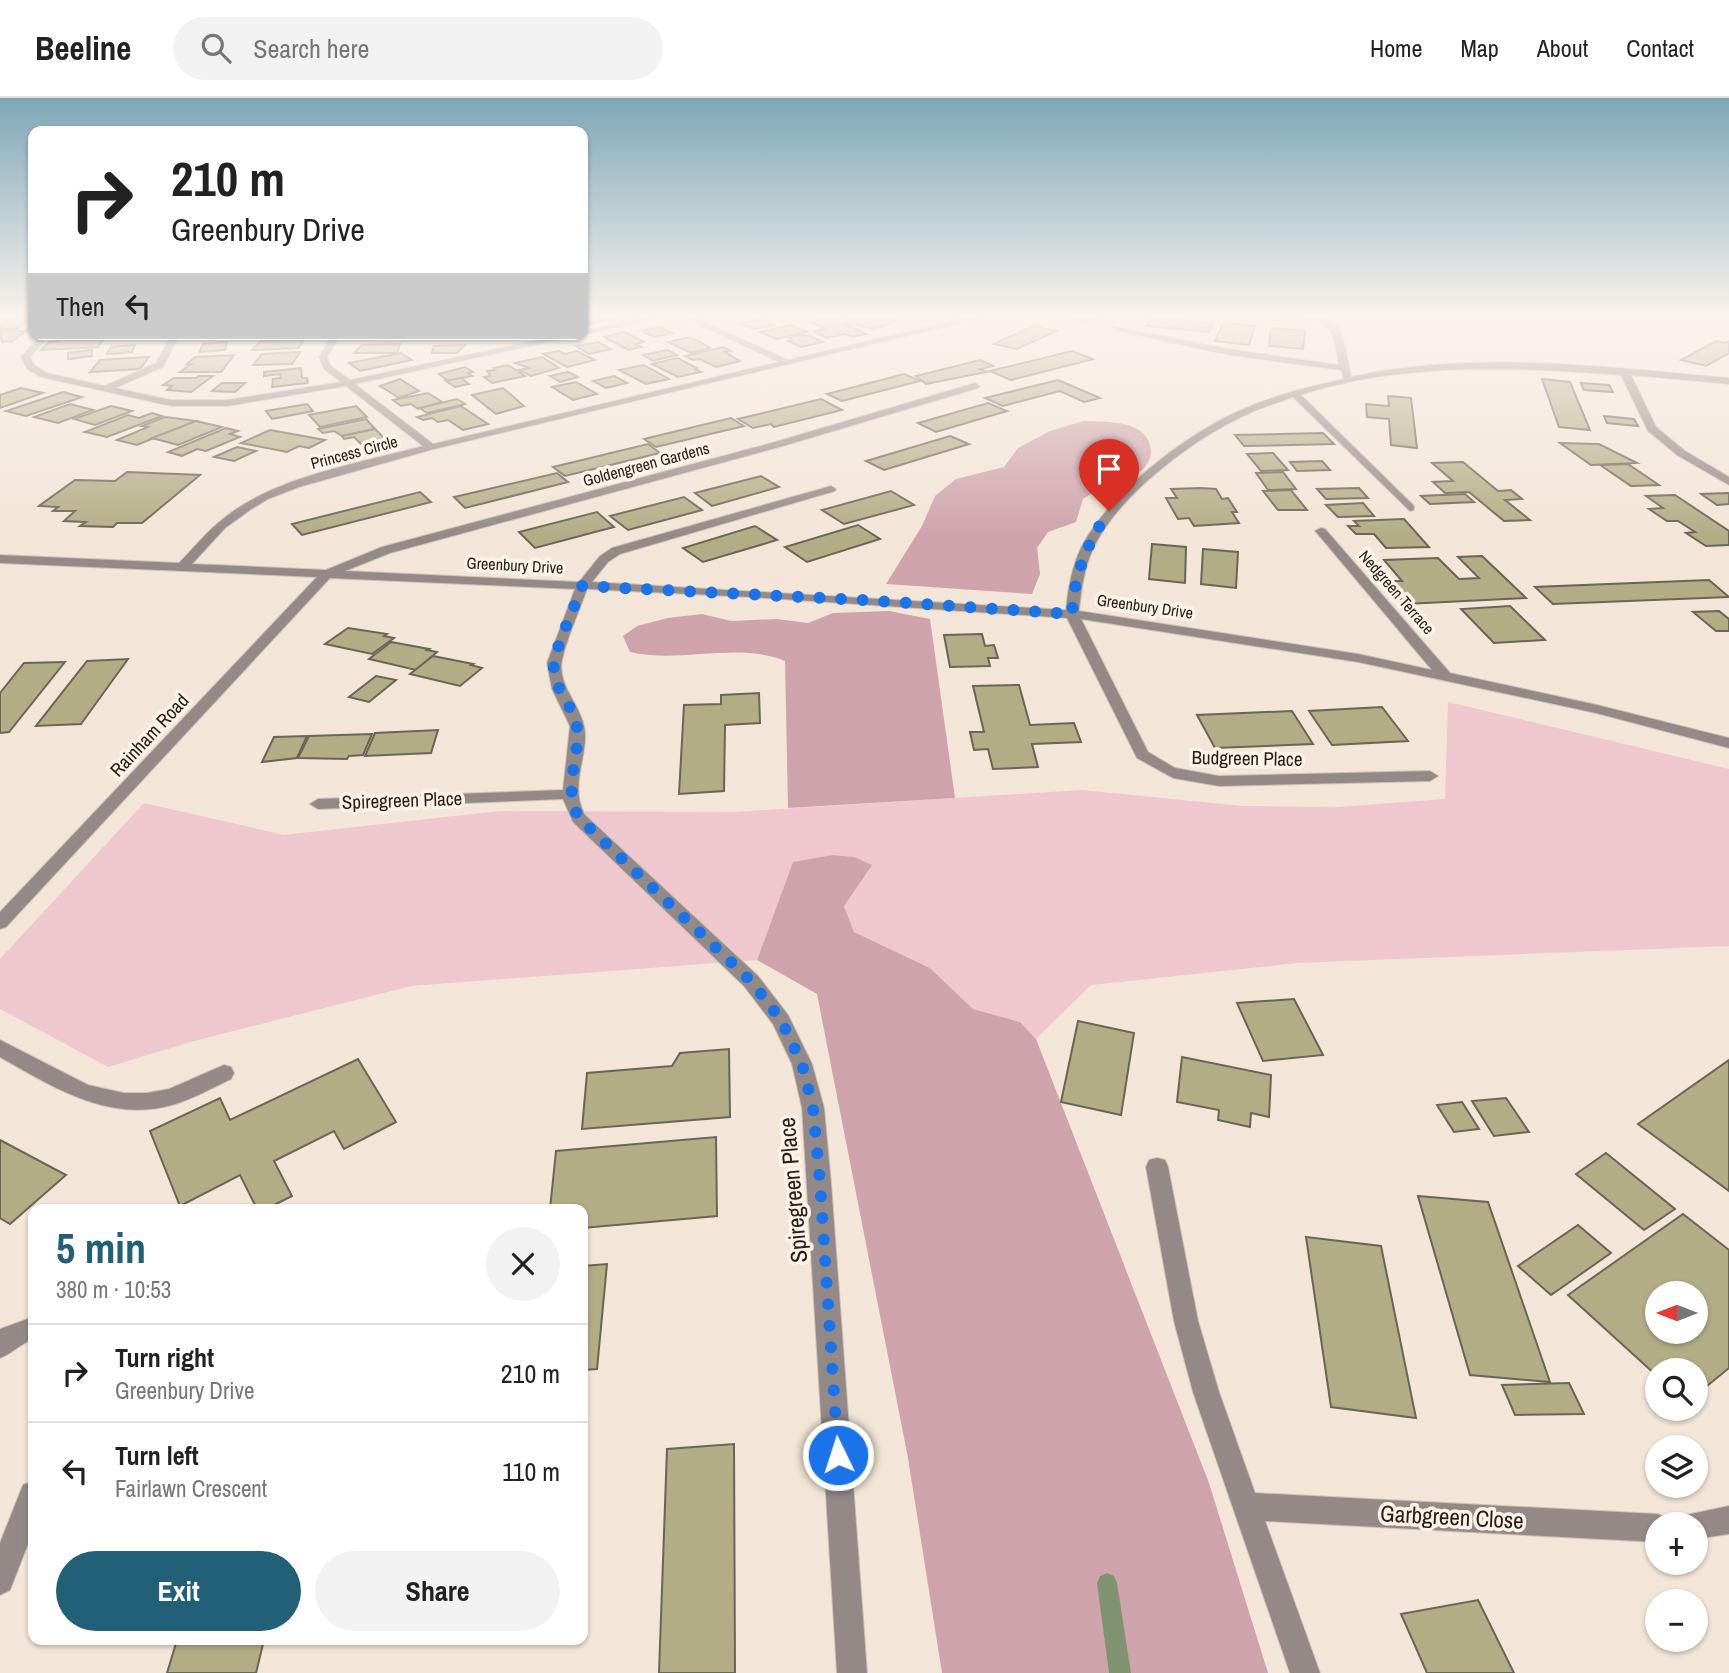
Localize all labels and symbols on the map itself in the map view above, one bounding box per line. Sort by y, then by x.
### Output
street label: Princess Circle [308,430,400,474]
street label: Goldengreen Gardens [580,437,712,491]
pin [1079,439,1139,511]
street label: Nedgreen Terrace [1354,545,1440,639]
street label: Greenbury Drive [466,551,564,579]
street label: Greenbury Drive [1095,588,1195,624]
street label: Rainham Road [104,688,194,782]
street label: Budgreen Place [1191,744,1303,772]
street label: Spiregreen Place [341,785,463,815]
street label: Spiregreen Place [771,1116,814,1264]
north arrow [1645,1281,1708,1344]
position arrow [801,1418,875,1492]
street label: Garbgreen Close [1380,1497,1525,1536]

